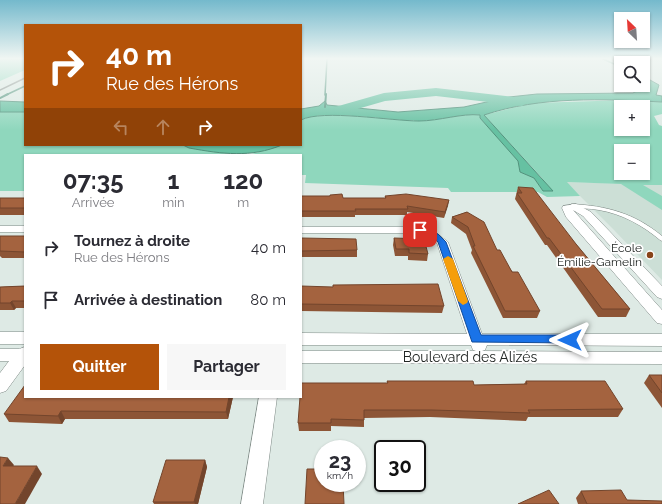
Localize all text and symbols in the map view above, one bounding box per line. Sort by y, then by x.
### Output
north arrow [614,12,650,48]
map controls [614,12,650,180]
text: 40 m [106,39,172,72]
icon: right [40,40,92,92]
button: search [614,56,650,92]
text: Rue des Hérons [106,73,238,94]
button: + [614,100,650,136]
icon: left [110,116,132,138]
icon: ahead [152,116,174,138]
icon: right [194,116,216,138]
button: − [614,144,650,180]
text: 07:35 [63,166,123,195]
text: 1 [167,166,179,195]
text: 120 [223,166,263,195]
text: Arrivée [72,195,114,210]
text: min [162,195,185,210]
text: m [237,195,249,210]
pin [403,213,437,247]
icon: arrive [409,219,431,241]
text: Tournez à droite [74,232,190,250]
icon: right [40,237,62,259]
text: 40 m [251,239,286,257]
place label: École Émilie-Gamelin [557,241,642,269]
text: Rue des Hérons [74,250,169,265]
marker: École Émilie-Gamelin [645,250,655,260]
icon: arrive [40,289,62,311]
text: Arrivée à destination [74,291,222,309]
text: 80 m [250,291,286,309]
position arrow [549,319,591,361]
button: Quitter [40,344,159,390]
button: Partager [167,344,286,390]
street label: Boulevard des Alizés [403,349,538,365]
speed limit sign: 30 [374,440,426,492]
text: 23 [329,449,351,473]
text: km/h [327,470,353,481]

